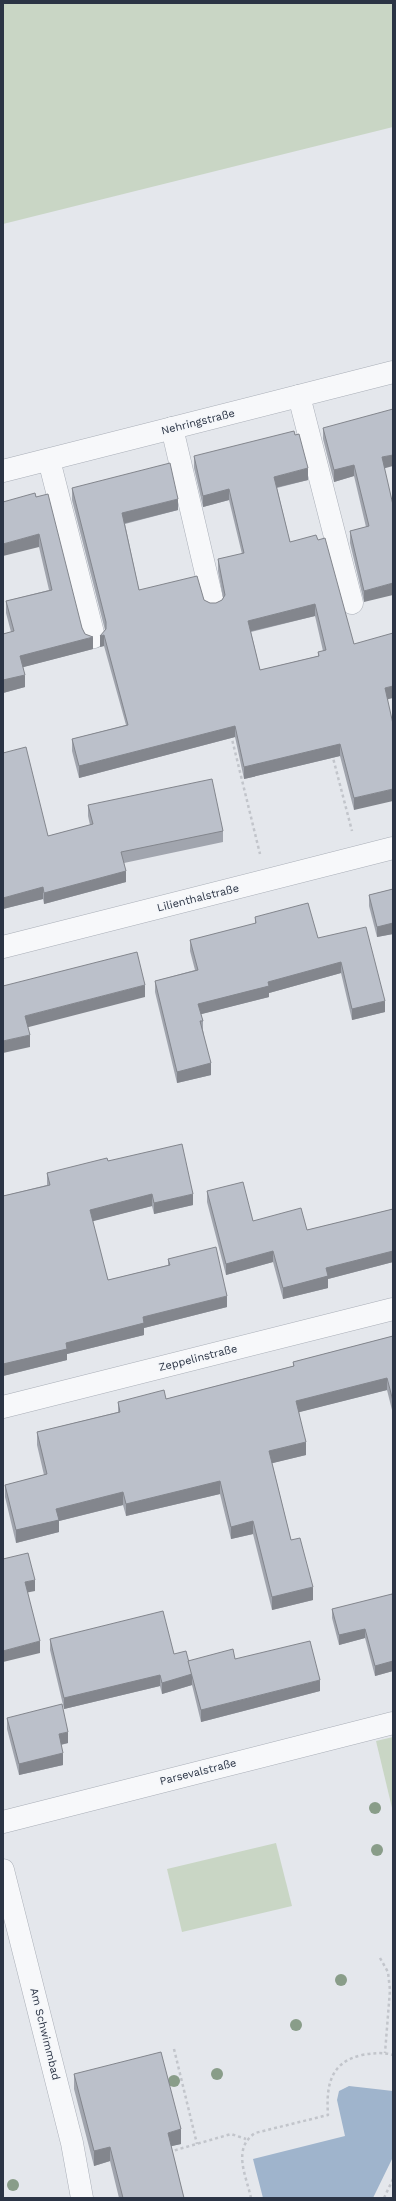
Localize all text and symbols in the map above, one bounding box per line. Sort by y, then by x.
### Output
street label: Nehringstraße [160,407,236,437]
street label: Lilienthalstraße [156,882,240,914]
street label: Zeppelinstraße [157,1342,239,1374]
street label: Parsevalstraße [158,1756,238,1788]
street label: Am Schwimmbad [27,1987,63,2081]

